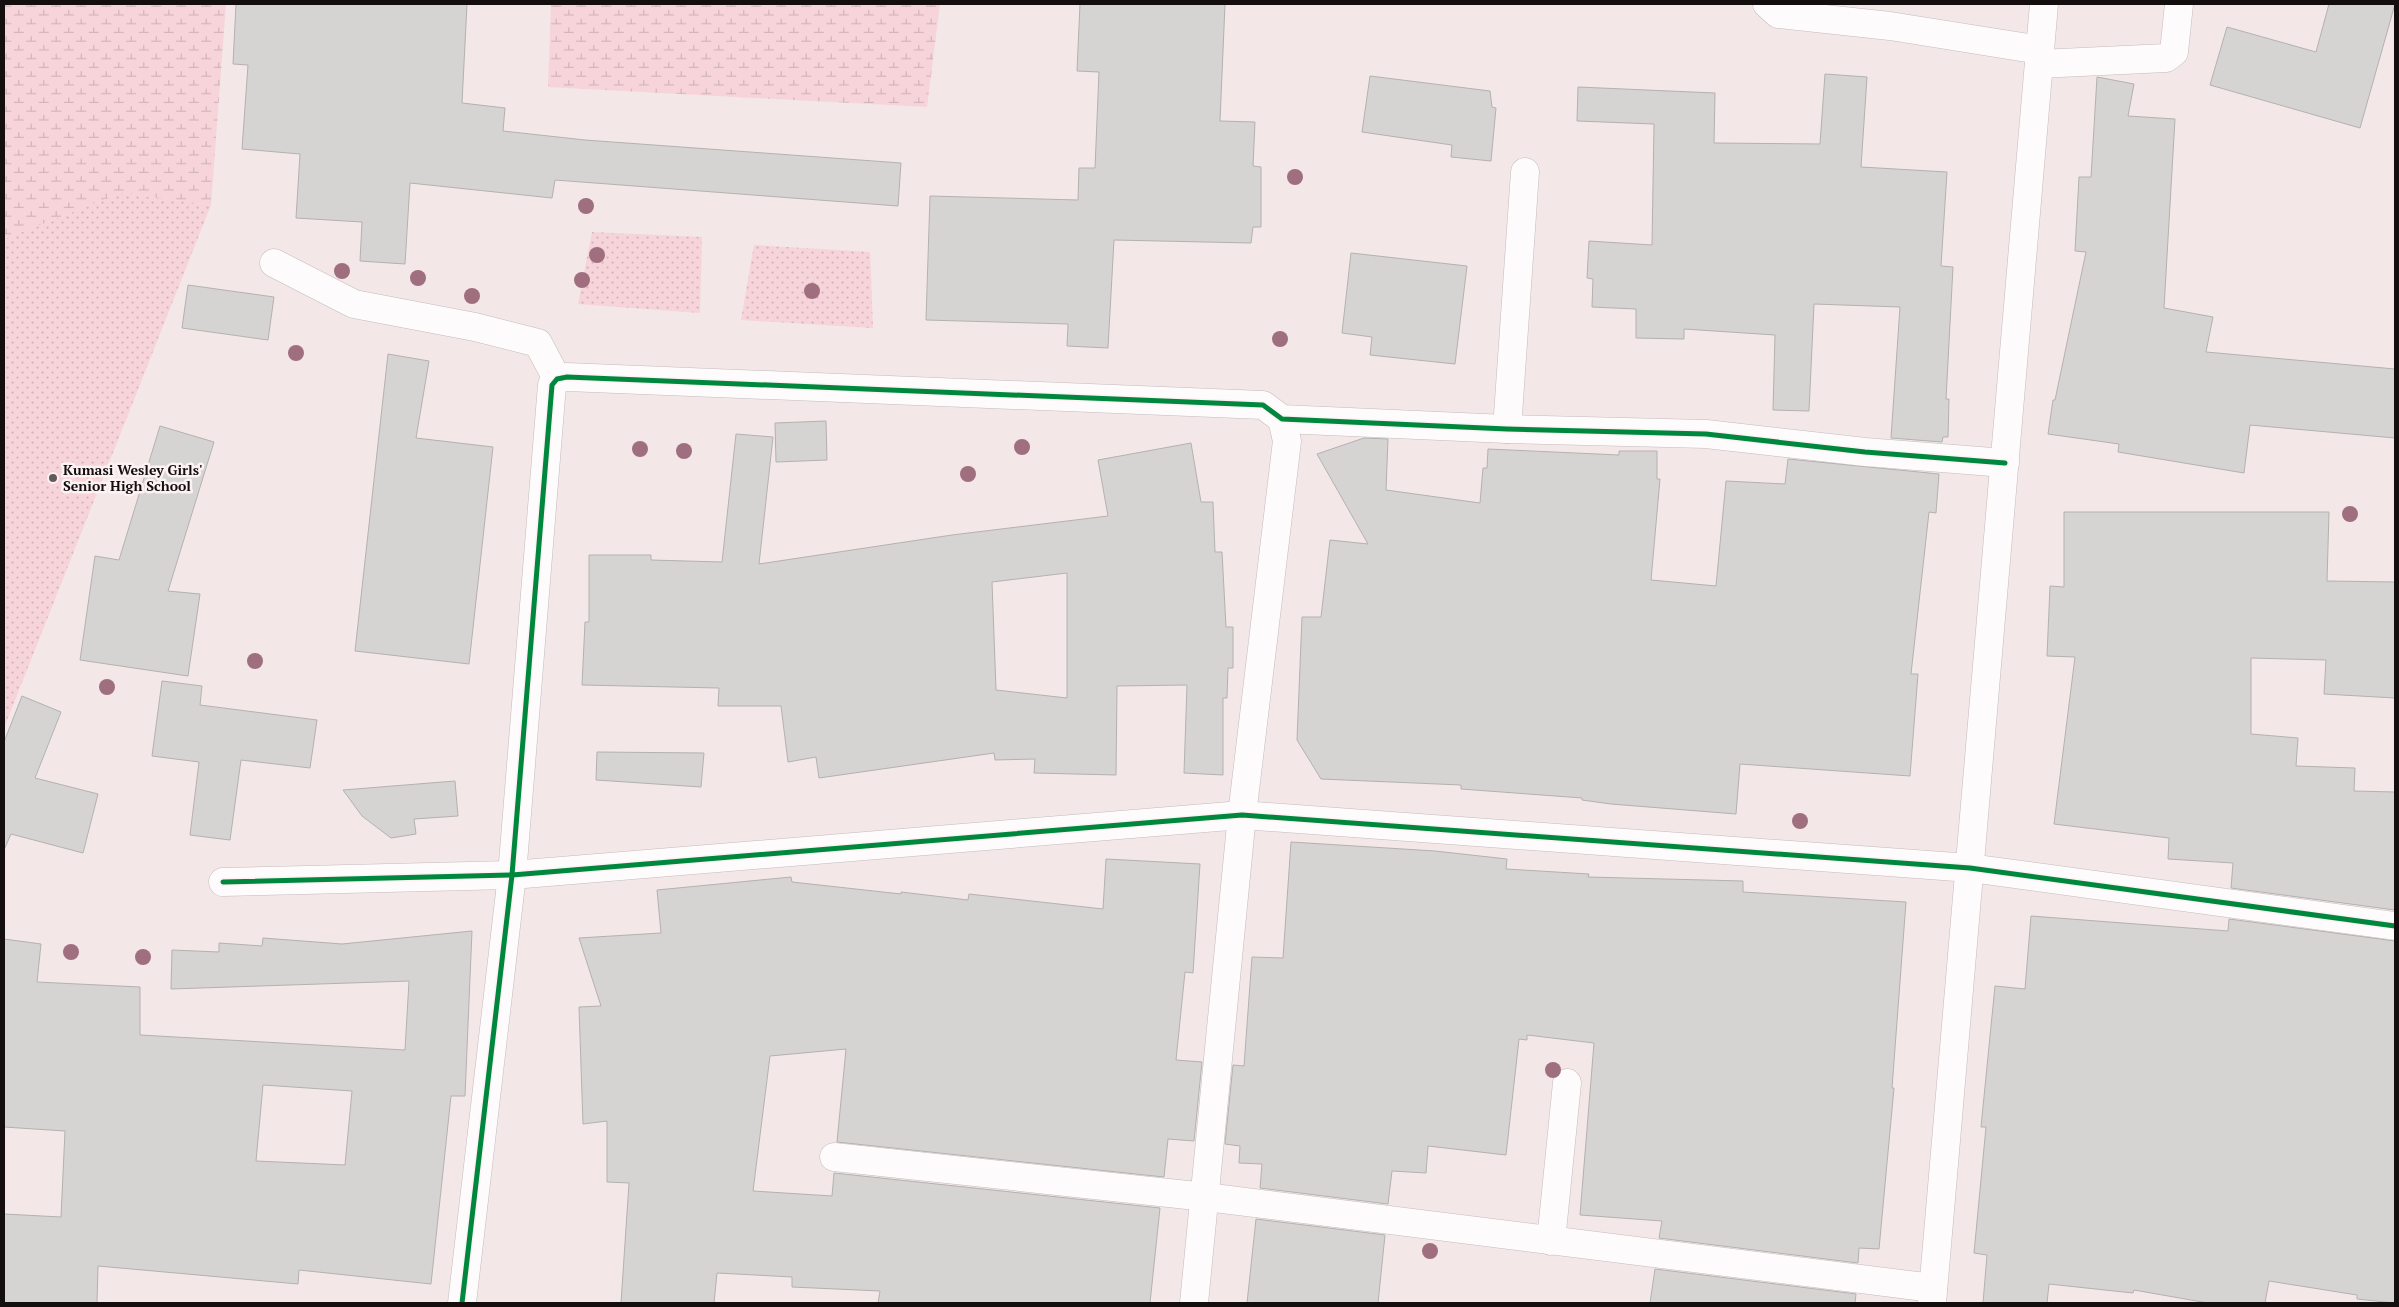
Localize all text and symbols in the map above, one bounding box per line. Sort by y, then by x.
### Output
place label: Kumasi Wesley Girls' Senior High School [63,460,202,495]
marker: Kumasi Wesley Girls' Senior High School [47,472,59,484]

